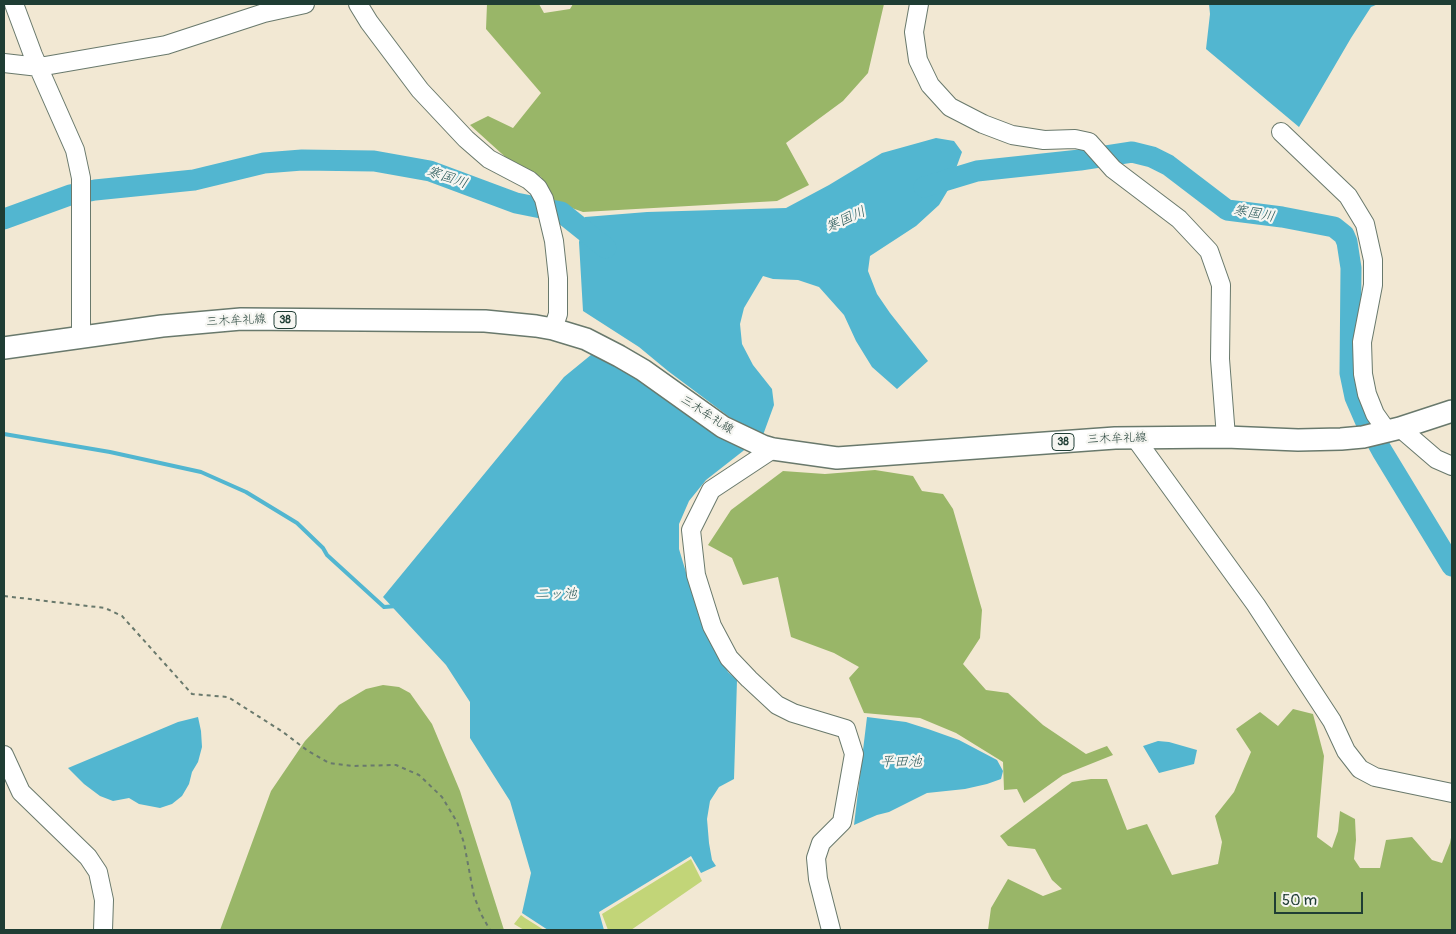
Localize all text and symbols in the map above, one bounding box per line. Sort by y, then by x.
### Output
water label: 寒国川 [424,163,470,193]
water label: 寒国川 [1232,202,1276,226]
water label: 寒国川 [823,204,869,236]
street label: 三木牟礼線 [206,312,266,330]
road number: 38 [274,312,296,328]
street label: 三木牟礼線 [678,393,736,437]
street label: 三木牟礼線 [1087,431,1147,447]
road number: 38 [1052,434,1074,451]
water label: 二ッ池 [535,586,577,602]
water label: 平田池 [880,754,922,770]
scale bar [1276,882,1365,914]
text: 50 m [1282,891,1317,910]

